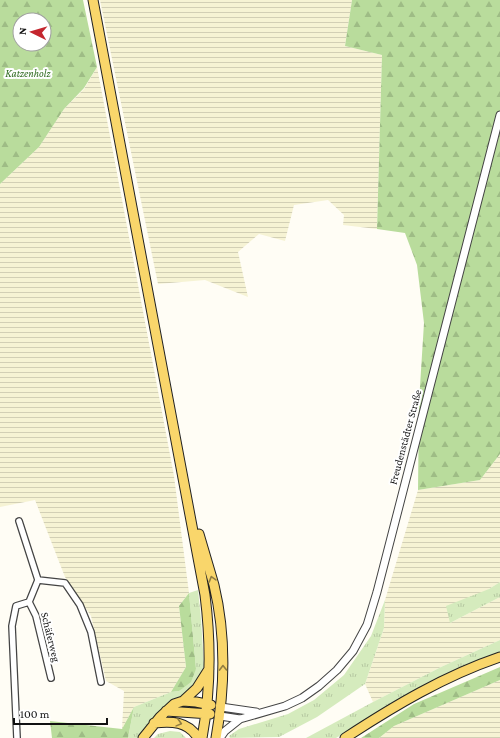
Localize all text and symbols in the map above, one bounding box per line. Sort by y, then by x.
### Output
north arrow [12,12,52,52]
text: N [16,26,28,35]
park label: Katzenholz [5,67,52,79]
street label: Freudenstädter Straße [387,388,424,486]
one-way arrow [208,576,217,583]
street label: Schäferweg [38,611,63,664]
one-way arrow [219,665,227,671]
scale bar [14,700,107,726]
text: 100 m [20,707,50,721]
one-way arrow [175,719,182,727]

